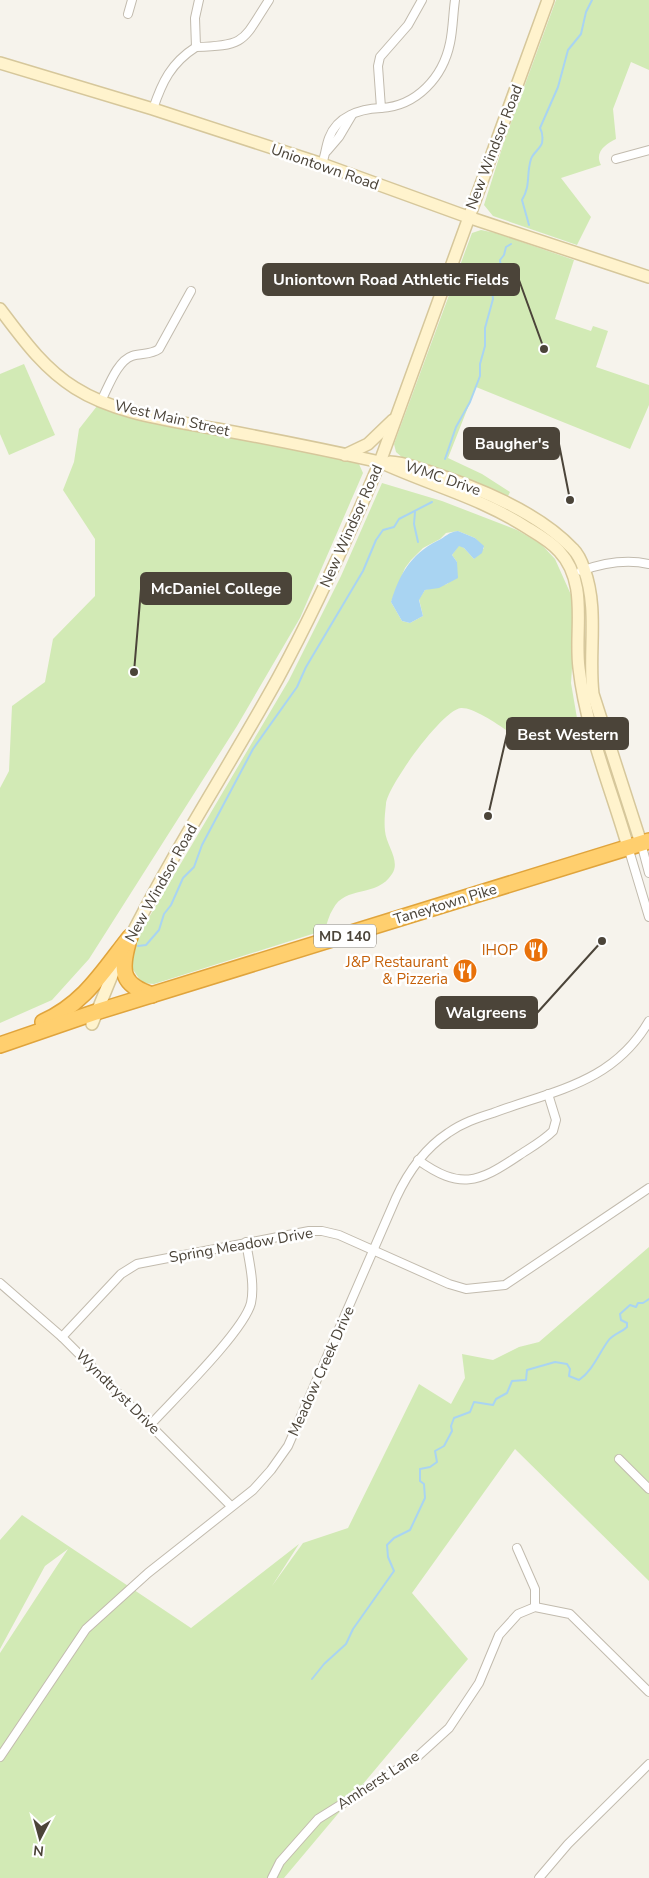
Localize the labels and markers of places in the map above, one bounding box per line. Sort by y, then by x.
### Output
callout: Uniontown Road Athletic Fields [263,264,519,295]
callout: Baugher's [464,428,559,459]
callout: McDaniel College [141,573,291,604]
callout: Best Western [507,718,628,749]
restaurant icon: IHOP [523,937,549,963]
place label: IHOP [482,940,518,960]
place label: J&P Restaurant & Pizzeria [345,952,449,989]
restaurant icon: J&P Restaurant & Pizzeria [452,958,478,984]
callout: Walgreens [436,997,537,1028]

